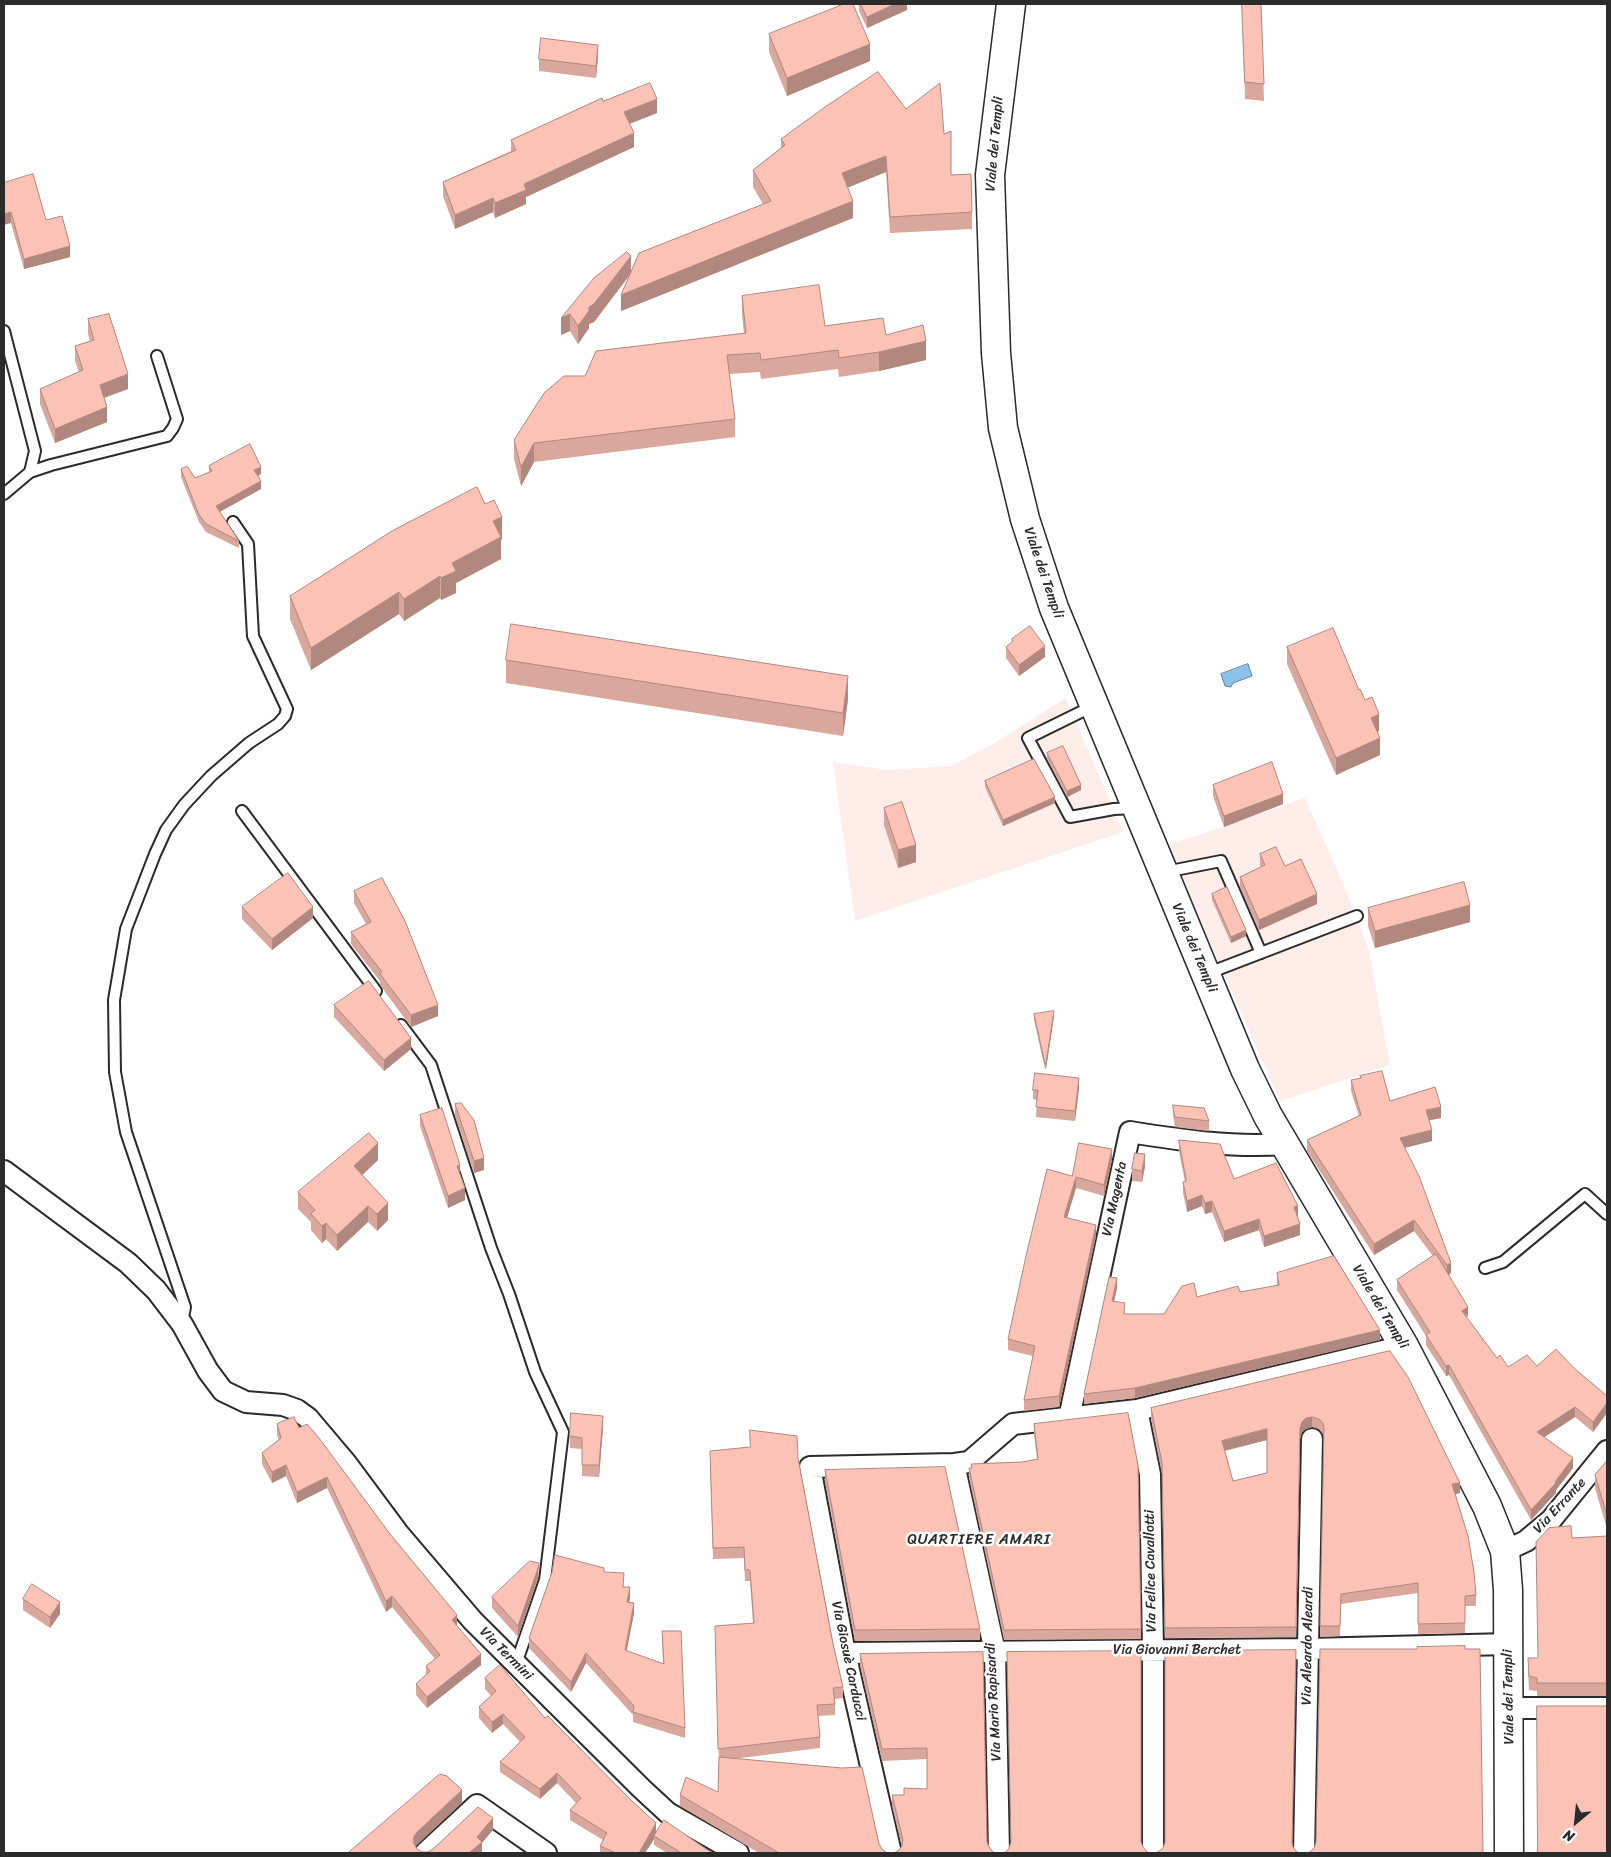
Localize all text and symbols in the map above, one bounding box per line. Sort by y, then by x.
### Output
street label: Viale dei Templi [982,96,1008,192]
street label: Viale dei Templi [1020,525,1066,621]
street label: Viale dei Templi [1168,901,1220,995]
street label: Via Magenta [1099,1160,1131,1238]
street label: Viale dei Templi [1348,1262,1412,1352]
street label: Via Errante [1530,1475,1590,1537]
street label: Via Felice Cavallotti [1142,1510,1160,1632]
district label: QUARTIERE AMARI [907,1531,1051,1549]
street label: Via Aleardo Aleardi [1299,1587,1317,1705]
street label: Via Giosuè Carducci [827,1600,869,1722]
street label: Via Termini [476,1624,536,1684]
street label: Via Mario Rapisardi [983,1642,1005,1762]
street label: Via Giovanni Berchet [1113,1642,1241,1658]
street label: Viale dei Templi [1500,1649,1518,1745]
north arrow [1551,1797,1601,1847]
text: N [1559,1822,1579,1849]

